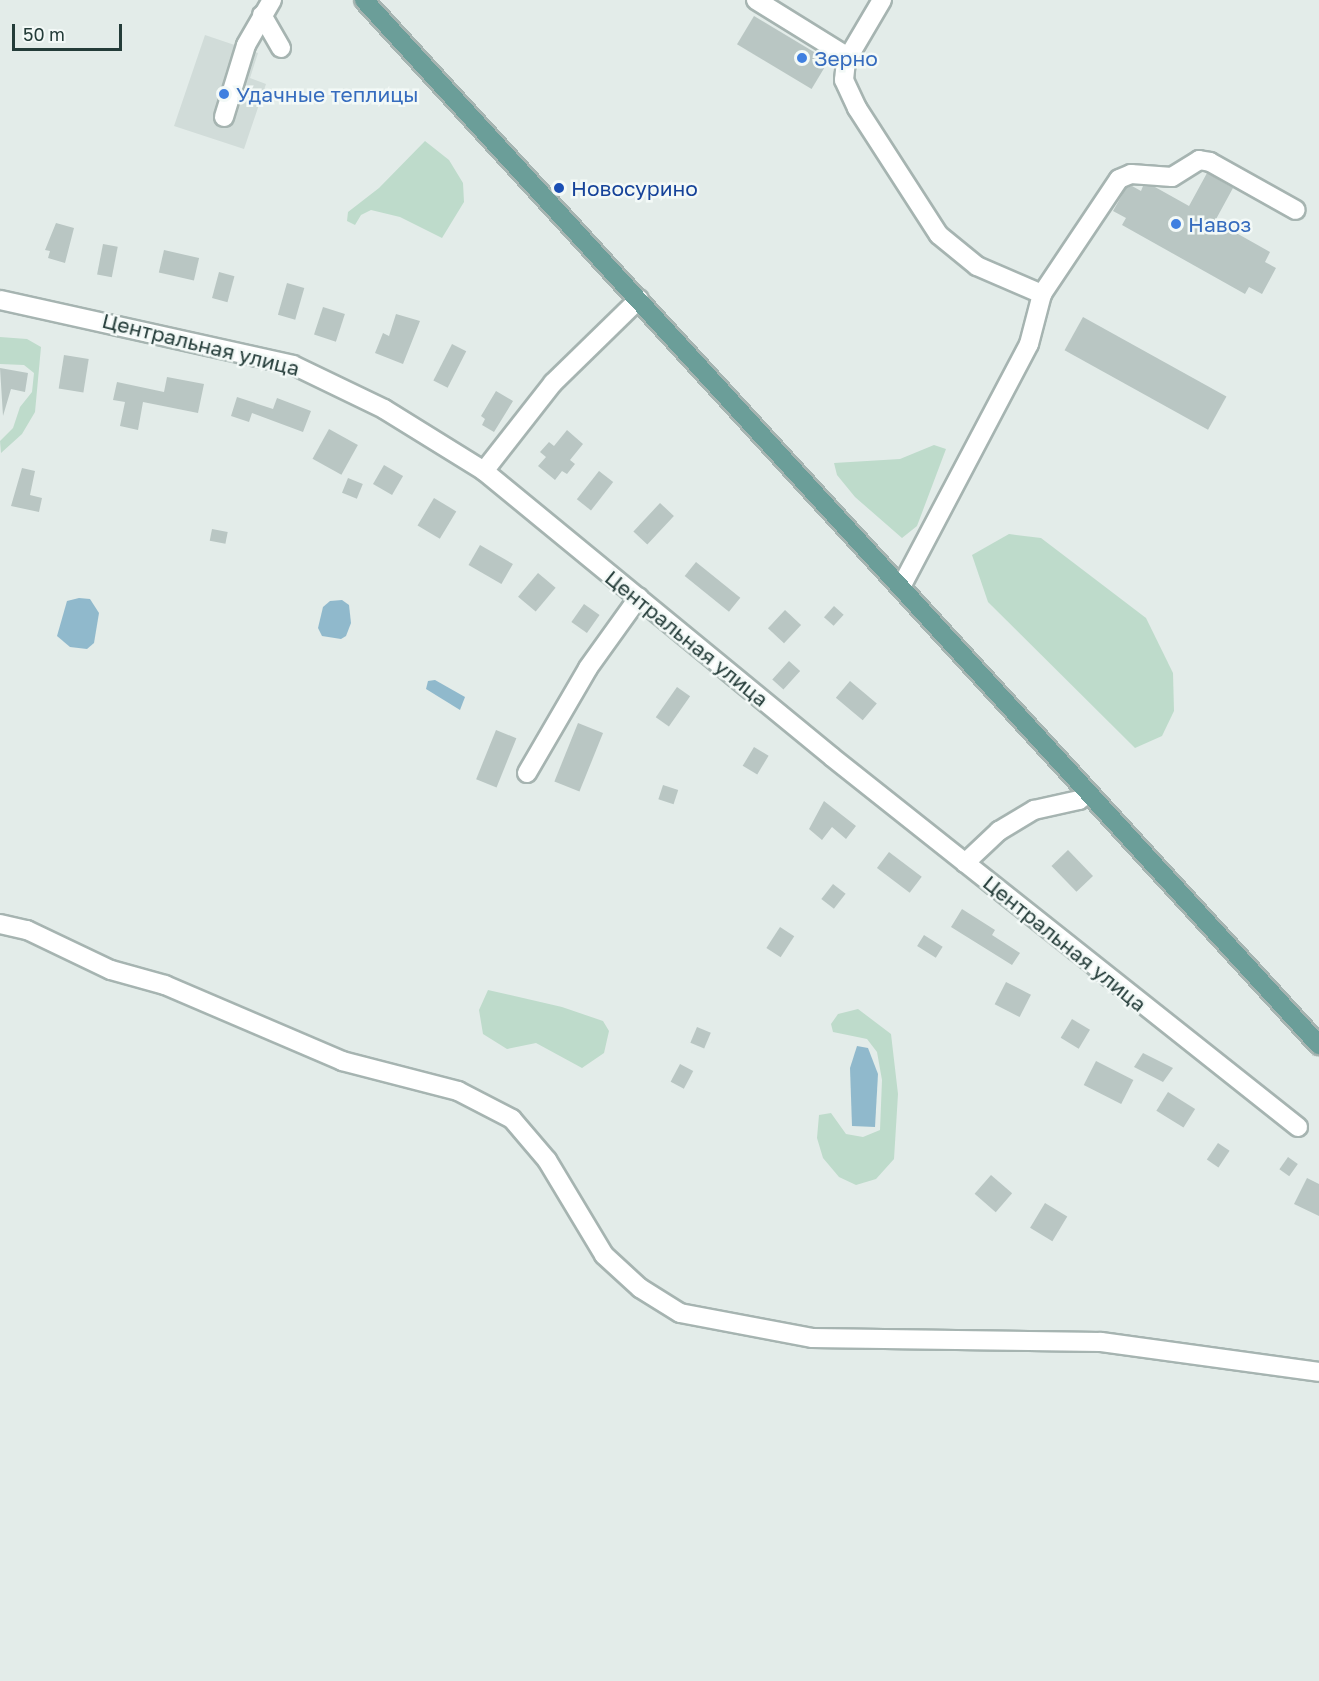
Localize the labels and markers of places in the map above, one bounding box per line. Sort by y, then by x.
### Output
place label: Зерно [814,45,878,71]
marker: Зерно [795,51,809,65]
place label: Удачные теплицы [236,81,419,107]
marker: Удачные теплицы [217,87,231,101]
place label: Новосурино [571,175,698,201]
marker: Новосурино [552,181,566,195]
place label: Навоз [1188,211,1251,237]
marker: Навоз [1169,217,1183,231]

